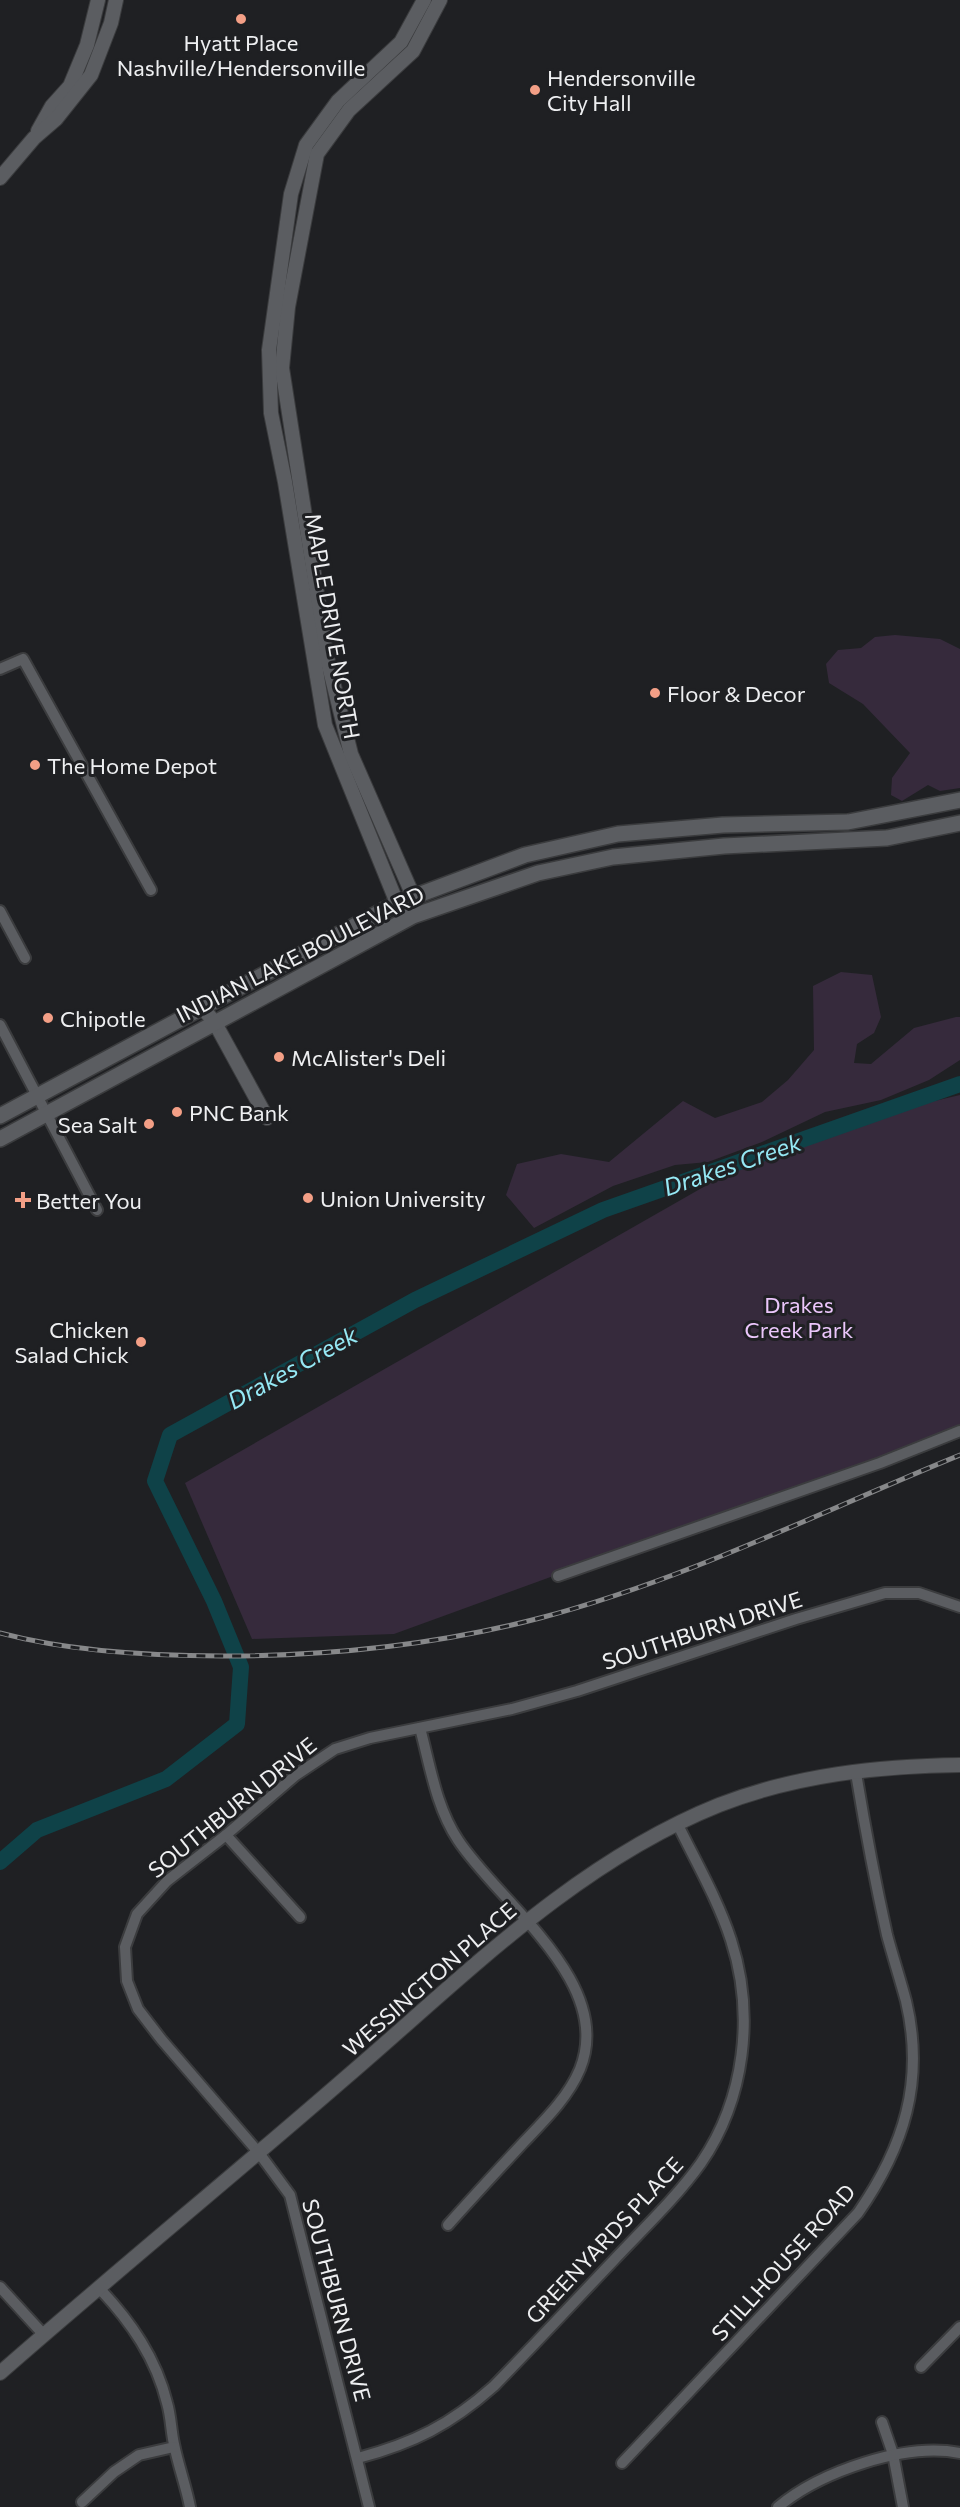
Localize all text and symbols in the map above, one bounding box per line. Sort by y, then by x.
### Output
marker: Hyatt Place Nashville/Hendersonville [234,12,248,26]
place label: Hyatt Place Nashville/Hendersonville [117,29,365,81]
place label: Hendersonville City Hall [547,64,696,116]
marker: Hendersonville City Hall [528,83,542,97]
street label: MAPLE DRIVE NORTH [300,511,366,741]
place label: Floor & Decor [667,680,806,707]
marker: Floor & Decor [648,686,662,700]
place label: The Home Depot [47,752,217,779]
marker: The Home Depot [28,758,42,772]
street label: INDIAN LAKE BOULEVARD [172,880,428,1028]
place label: Chipotle [60,1005,146,1032]
marker: Chipotle [41,1011,55,1025]
place label: McAlister's Deli [291,1044,446,1071]
marker: McAlister's Deli [272,1050,286,1064]
place label: PNC Bank [189,1099,289,1126]
marker: PNC Bank [170,1105,184,1119]
place label: Sea Salt [58,1111,137,1138]
marker: Sea Salt [142,1117,156,1131]
water label: Drakes Creek [659,1127,806,1201]
place label: Union University [320,1185,486,1212]
place label: Better You [36,1187,142,1214]
marker: Better You [14,1191,32,1209]
marker: Union University [301,1191,315,1205]
park label: Drakes Creek Park [745,1291,853,1343]
place label: Chicken Salad Chick [14,1316,129,1368]
water label: Drakes Creek [222,1319,363,1415]
marker: Chicken Salad Chick [134,1335,148,1349]
street label: SOUTHBURN DRIVE [599,1585,805,1675]
street label: SOUTHBURN DRIVE [142,1731,322,1883]
street label: WESSINGTON PLACE [337,1896,521,2062]
street label: GREENYARDS PLACE [520,2151,688,2329]
street label: STILLHOUSE ROAD [705,2178,861,2346]
street label: SOUTHBURN DRIVE [297,2196,377,2404]

